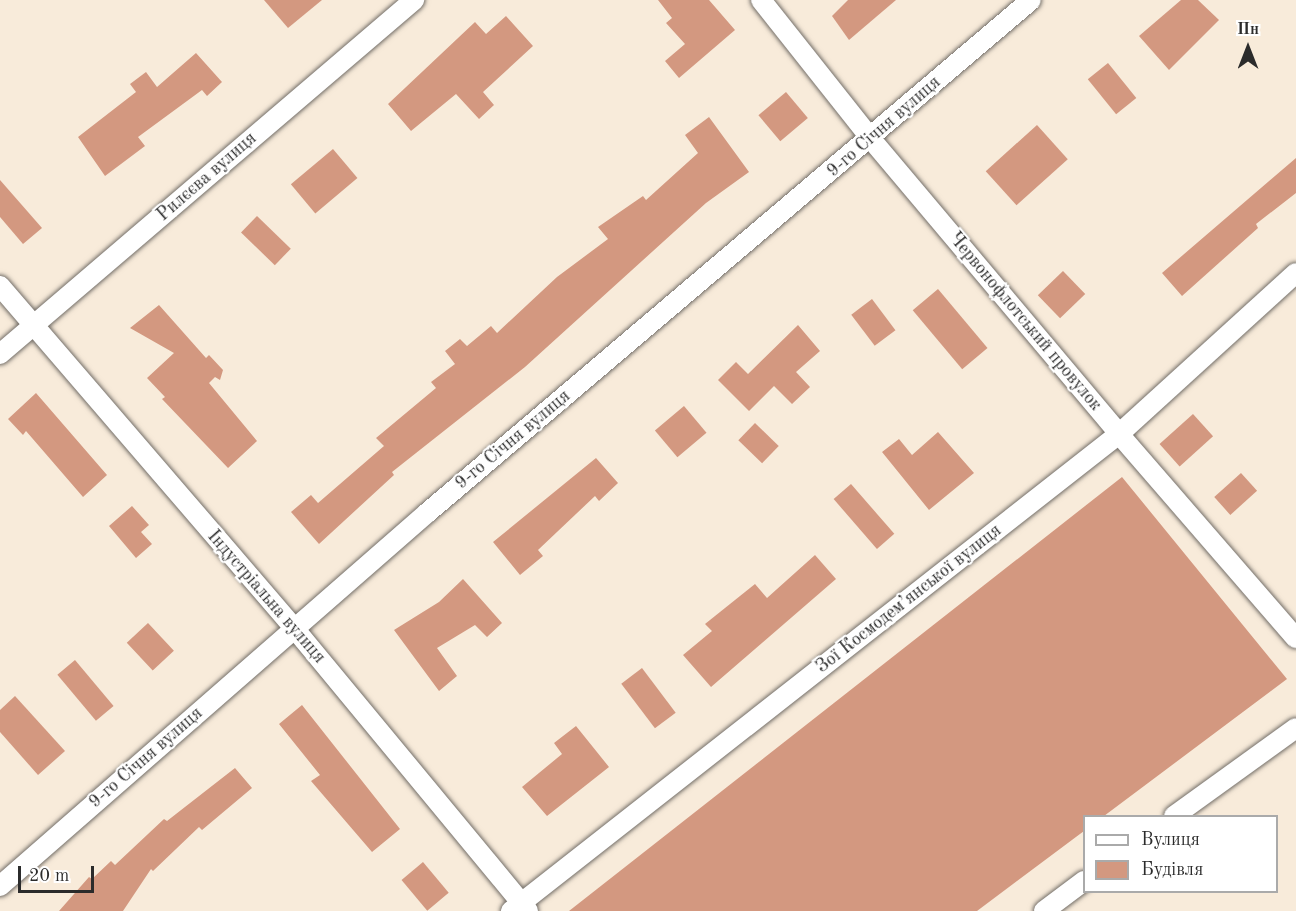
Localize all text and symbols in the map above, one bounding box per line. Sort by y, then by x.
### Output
north arrow [1218,18,1278,78]
text: Пн [1237,22,1259,38]
street label: 9-го Січня вулиця [823,72,945,182]
street label: Рилєєва вулиця [153,128,261,226]
street label: Червонофлотський провулок [944,228,1106,416]
street label: 9-го Січня вулиця [451,386,575,494]
street label: Зої Космодем’янської вулиця [812,520,1006,678]
street label: Індустріальна вулиця [202,526,330,668]
street label: 9-го Січня вулиця [85,703,207,813]
legend [1083,815,1278,893]
text: Вулиця [1141,831,1200,849]
scale bar [21,854,98,892]
text: Будівля [1141,861,1203,879]
text: 20 m [29,867,69,885]

